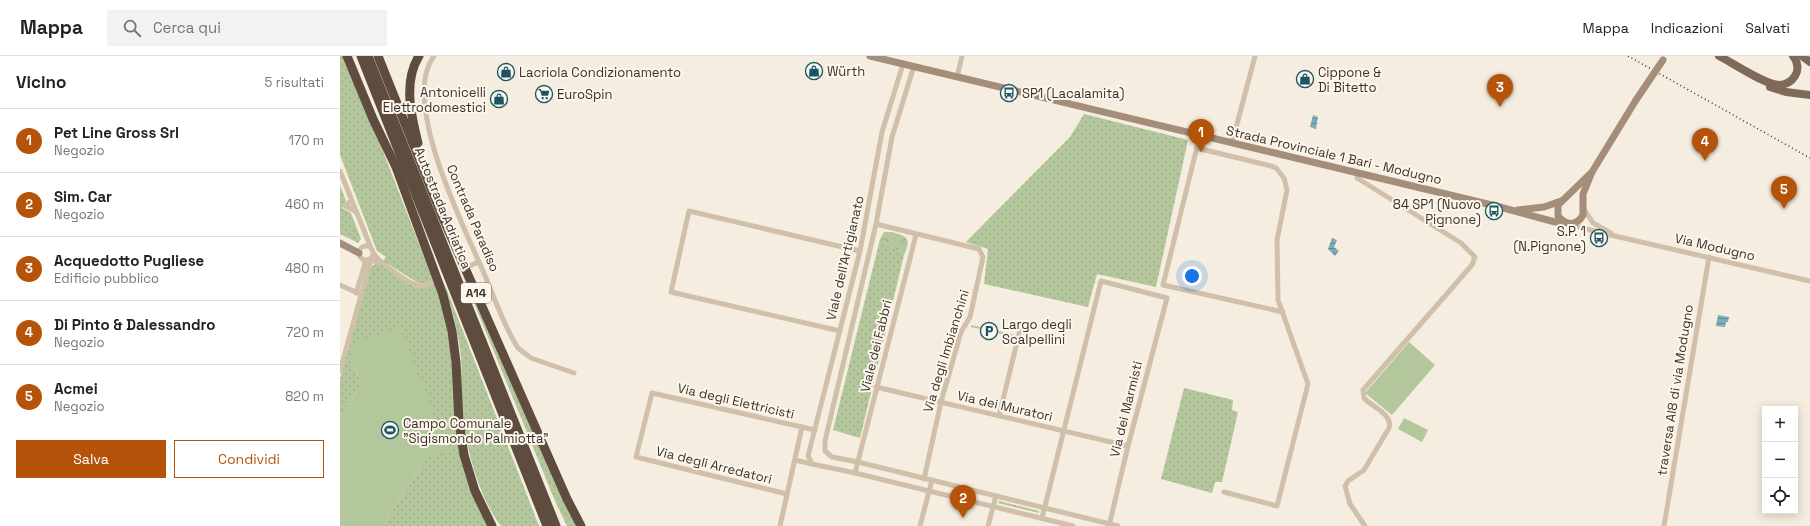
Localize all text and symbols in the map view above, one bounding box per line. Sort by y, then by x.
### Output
search box [107,10,387,46]
text: Mappa [20,15,83,40]
icon: search [121,17,143,39]
text: Cerca qui [153,18,221,37]
text: Mappa [1583,19,1629,37]
text: Indicazioni [1651,19,1723,37]
text: Salvati [1745,19,1790,37]
shop icon: Würth [804,61,824,81]
shop icon: Lacriola Condizionamento [496,62,516,82]
place label: Würth [827,63,865,80]
place label: Lacriola Condizionamento [519,64,681,81]
place label: Cippone & Di Bitetto [1318,64,1381,96]
shop icon: Cippone & Di Bitetto [1295,69,1315,89]
text: Vicino [16,71,66,93]
text: 5 risultati [265,74,324,91]
pin: 3 [1487,74,1513,107]
bus stop icon: SP1 (Lacalamita) [999,83,1019,103]
place label: Antonicelli Elettrodomestici [383,84,486,116]
supermarket icon: EuroSpin [534,84,554,104]
place label: SP1 (Lacalamita) [1022,85,1124,102]
place label: EuroSpin [557,86,612,103]
shop icon: Antonicelli Elettrodomestici [489,89,509,109]
pin: 1 [1188,119,1214,152]
street label: Strada Provinciale 1 Bari - Modugno [1224,122,1444,188]
text: Pet Line Gross Srl [54,123,179,142]
pin: 4 [1692,128,1718,161]
text: 1 [26,132,32,149]
text: 170 m [288,132,324,149]
text: Negozio [54,142,104,159]
street label: Autostrada Adriatica [411,145,475,272]
street label: Contrada Paradiso [443,162,503,274]
pin: 5 [1771,176,1797,209]
text: Sim. Car [54,187,112,206]
street label: Viale dell'Artigianato [822,194,868,322]
text: 2 [25,196,33,213]
text: 460 m [285,196,324,213]
place label: 84 SP1 (Nuovo Pignone) [1393,196,1481,228]
bus stop icon: 84 SP1 (Nuovo Pignone) [1484,201,1504,221]
text: Negozio [54,206,104,223]
place label: S.P. 1 (N.Pignone) [1513,223,1586,255]
bus stop icon: S.P. 1 (N.Pignone) [1589,228,1609,248]
street label: Via Modugno [1673,229,1757,265]
text: Acquedotto Pugliese [54,251,204,270]
text: 3 [25,260,33,277]
text: 480 m [285,260,324,277]
your location [1182,266,1202,286]
text: Edificio pubblico [54,270,159,287]
road number: A14 [461,283,491,303]
street label: Via degli Imbianchini [919,287,973,415]
street label: Viale dei Fabbri [856,298,896,394]
street label: traversa AI8 di via Modugno [1653,303,1697,477]
text: Di Pinto & Dalessandro [54,315,215,334]
place label: Largo degli Scalpellini [1002,316,1072,348]
parking icon: Largo degli Scalpellini [979,321,999,341]
text: 4 [25,324,33,341]
text: 720 m [286,324,324,341]
text: Negozio [54,334,104,351]
street label: Via dei Marmisti [1106,359,1146,459]
text: Acmei [54,379,98,398]
street label: Via degli Elettricisti [676,379,796,423]
street label: Via dei Muratori [956,387,1054,425]
text: 5 [25,388,33,405]
text: 820 m [285,388,324,405]
text: Negozio [54,398,104,415]
map controls [1762,406,1798,514]
button: + [1762,406,1798,442]
place label: Campo Comunale "Sigismondo Palmiotta" [403,415,549,447]
sports icon: Campo Comunale "Sigismondo Palmiotta" [380,420,400,440]
button: Salva [16,440,166,478]
button: Condividi [174,440,324,478]
street label: Via degli Arredatori [654,442,774,488]
button: − [1762,442,1798,478]
button: locate [1762,478,1798,514]
pin: 2 [950,485,976,518]

